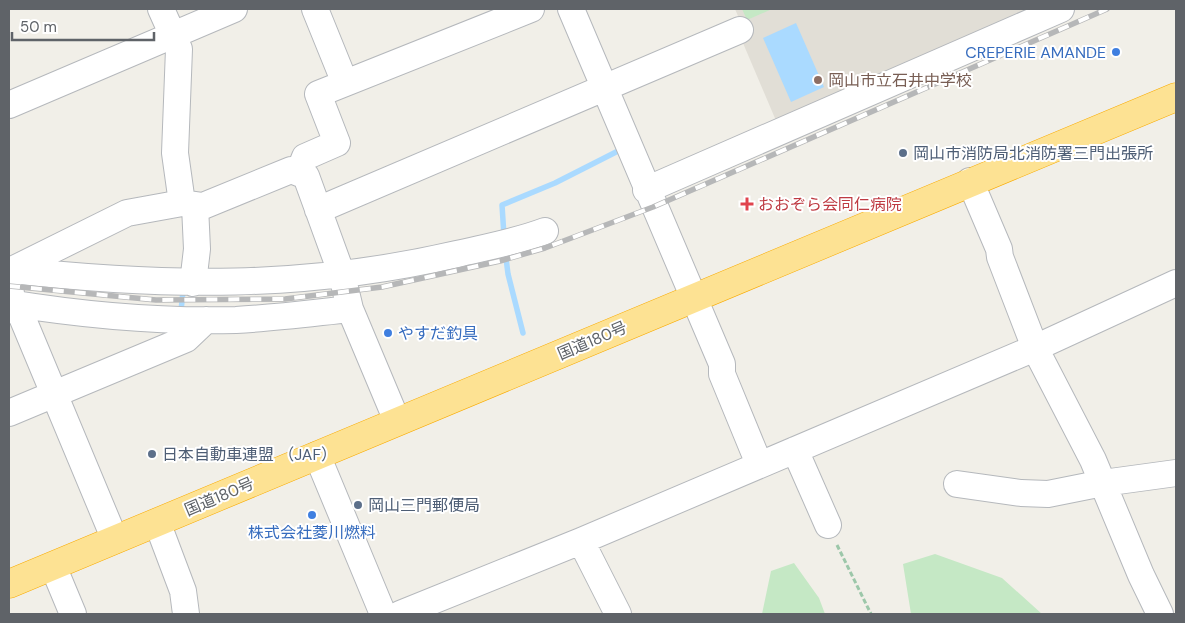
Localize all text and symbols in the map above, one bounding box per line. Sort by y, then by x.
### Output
scale bar [12,10,155,42]
text: 50 m [20,17,57,37]
place label: CREPERIE AMANDE [965,42,1106,63]
marker: CREPERIE AMANDE [1110,46,1122,58]
place label: 岡山市立石井中学校 [828,70,972,91]
marker: 岡山市立石井中学校 [812,74,824,86]
place label: 岡山市消防局北消防署三門出張所 [913,143,1153,164]
marker: 岡山市消防局北消防署三門出張所 [897,147,909,159]
place label: おおぞら会同仁病院 [758,194,902,215]
marker: おおぞら会同仁病院 [740,197,754,211]
street label: 国道180号 [554,316,630,365]
place label: やすだ釣具 [398,323,478,344]
marker: やすだ釣具 [382,327,394,339]
place label: 日本自動車連盟 （JAF） [162,444,337,465]
marker: 日本自動車連盟 （JAF） [146,448,158,460]
street label: 国道180号 [181,472,257,521]
place label: 岡山三門郵便局 [368,495,480,516]
marker: 岡山三門郵便局 [352,499,364,511]
marker: 株式会社菱川燃料 [306,509,318,521]
place label: 株式会社菱川燃料 [248,522,376,543]

